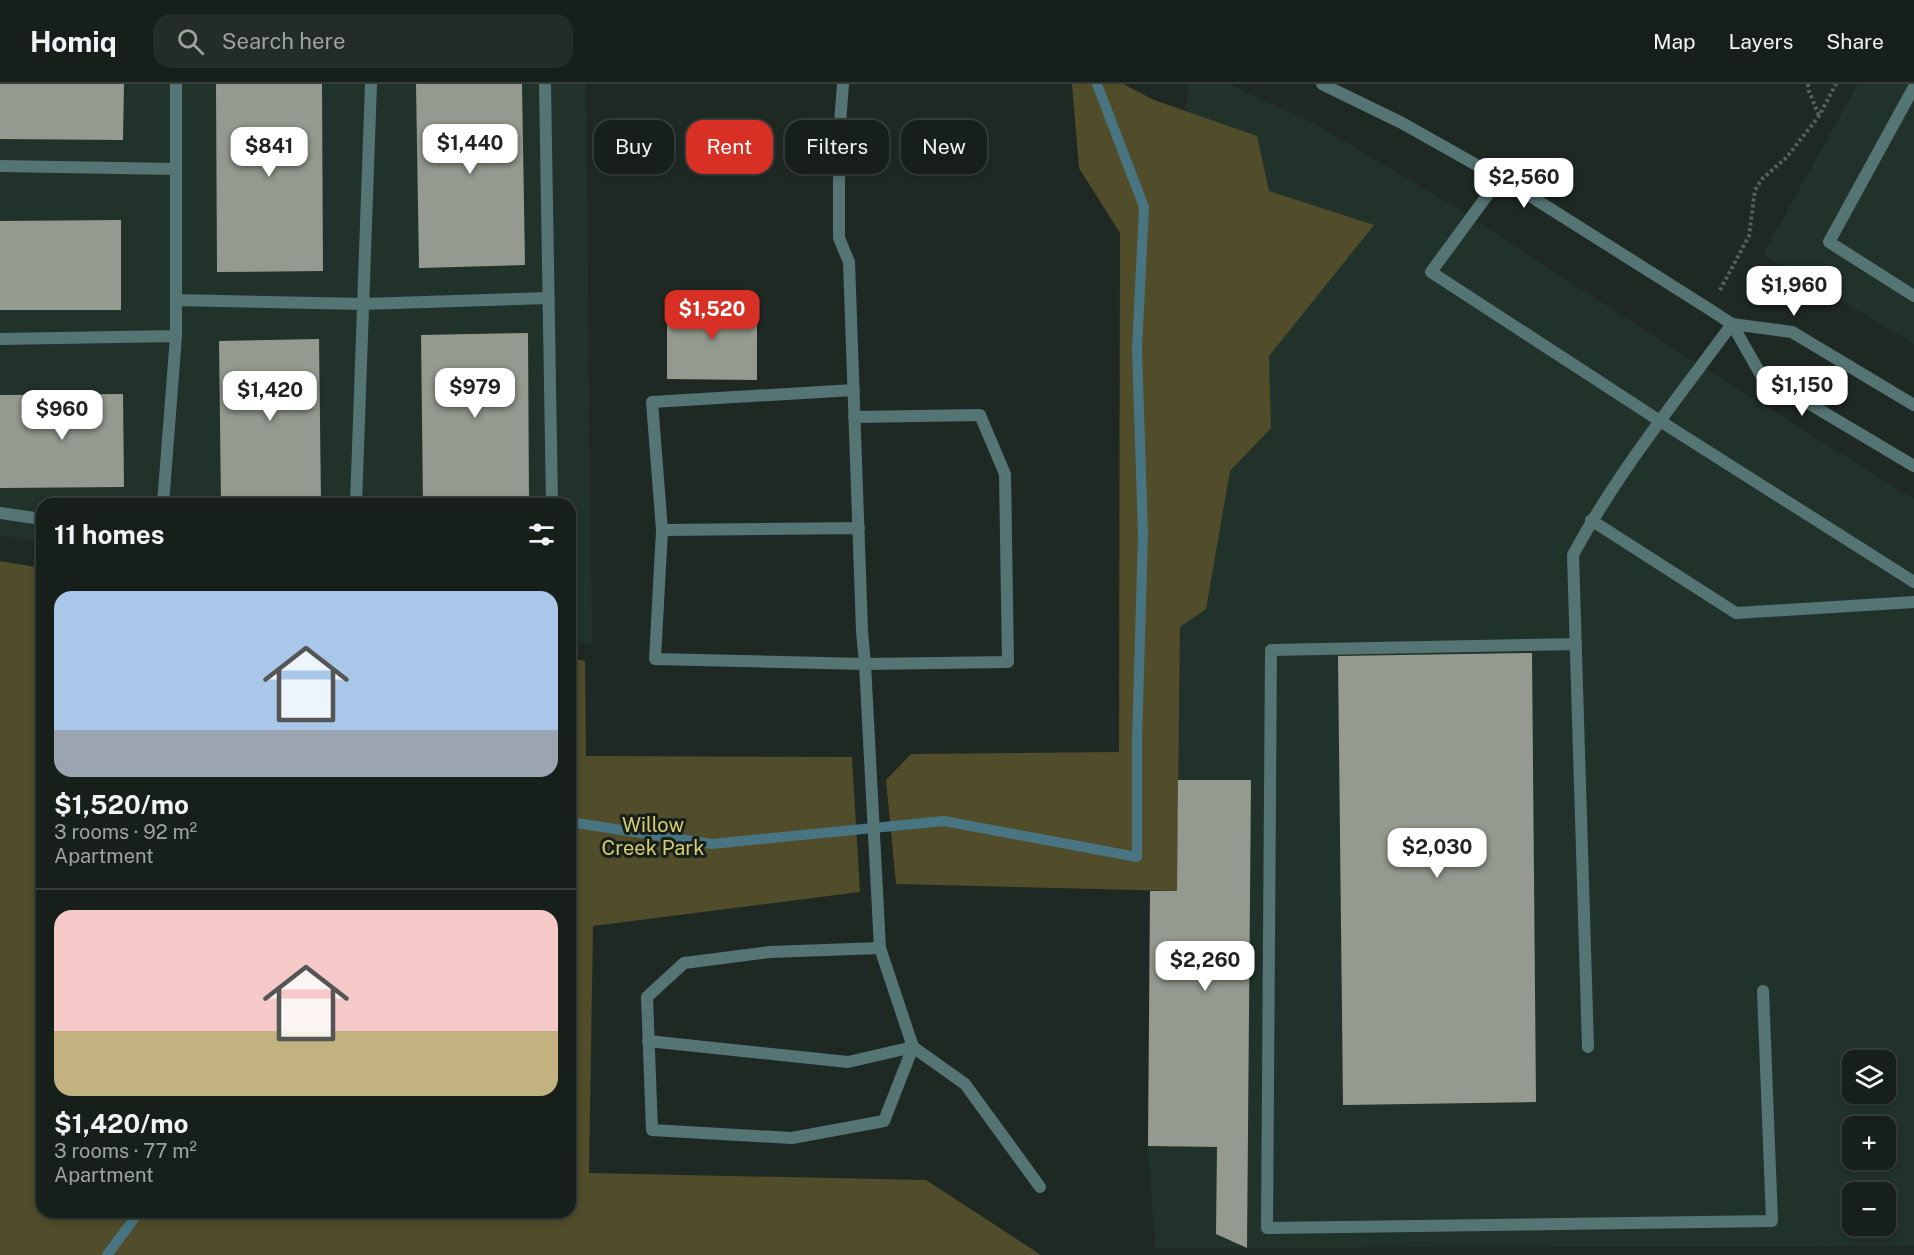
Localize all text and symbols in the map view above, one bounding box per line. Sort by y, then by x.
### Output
search box [153,14,573,68]
text: Homiq [30,25,117,58]
icon: search [174,25,207,58]
text: Search here [222,28,345,54]
text: Map [1653,29,1696,54]
text: Layers [1729,29,1793,54]
text: Share [1826,29,1884,54]
chip: Buy [594,120,674,174]
chip: Rent [686,120,773,174]
chip: Filters [785,120,889,174]
chip: New [901,120,987,174]
pin: $1,440 [421,124,519,175]
pin: $841 [233,127,305,178]
text: $1,440 [437,131,503,155]
text: $841 [245,134,293,158]
pin: $2,560 [1475,158,1573,209]
text: $2,560 [1488,165,1560,189]
pin: $1,960 [1745,266,1843,317]
text: $1,960 [1761,273,1827,297]
pin: $1,520 [663,290,761,341]
text: $1,520 [679,297,745,321]
pin: $1,150 [1753,366,1851,417]
pin: $979 [439,368,511,419]
pin: $1,420 [221,371,319,422]
text: $1,150 [1771,373,1833,397]
text: $979 [449,375,501,399]
text: $1,420 [237,378,303,402]
pin: $960 [26,390,98,441]
text: $960 [36,397,88,421]
icon: filters [525,518,558,551]
text: 11 homes [54,519,164,550]
icon: home [252,630,360,738]
text: $1,520/mo [54,789,189,820]
park label: Willow Creek Park [602,813,704,860]
text: 3 rooms · 92 m² [54,820,197,844]
pin: $2,030 [1388,828,1486,879]
text: $2,030 [1402,835,1472,859]
text: Apartment [54,844,154,868]
pin: $2,260 [1156,941,1254,992]
text: $2,260 [1170,948,1241,972]
icon: home [252,949,360,1057]
map controls [1842,1050,1896,1236]
button: layers [1842,1050,1896,1104]
text: $1,420/mo [54,1108,188,1139]
button: + [1842,1116,1896,1170]
text: 3 rooms · 77 m² [54,1139,197,1163]
text: Apartment [54,1163,154,1187]
button: − [1842,1182,1896,1236]

